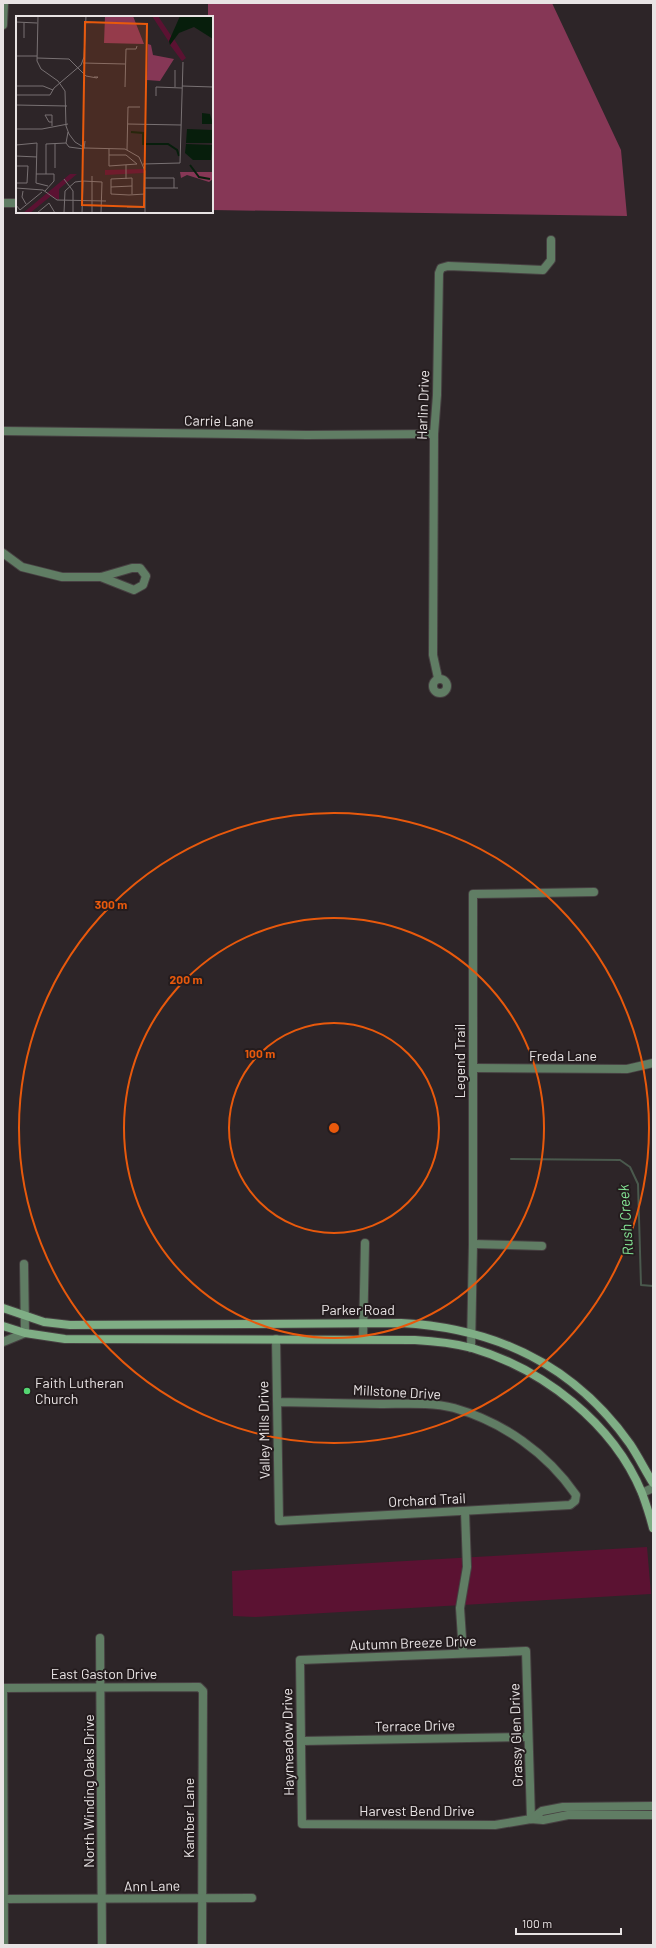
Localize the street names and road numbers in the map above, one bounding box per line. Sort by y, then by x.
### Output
street label: Harlin Drive [413,370,432,440]
street label: Carrie Lane [184,411,254,430]
street label: Legend Trail [451,1024,468,1098]
street label: Freda Lane [529,1047,597,1064]
street label: Parker Road [321,1301,395,1318]
street label: Valley Mills Drive [254,1381,273,1479]
street label: Millstone Drive [353,1381,441,1402]
street label: Orchard Trail [388,1489,466,1510]
street label: Autumn Breeze Drive [349,1632,477,1653]
street label: East Gaston Drive [51,1665,157,1682]
street label: Grassy Glen Drive [505,1683,526,1787]
street label: Haymeadow Drive [278,1688,297,1796]
street label: North Winding Oaks Drive [80,1714,97,1868]
street label: Terrace Drive [375,1716,455,1735]
street label: Kamber Lane [180,1778,197,1858]
street label: Harvest Bend Drive [359,1802,475,1819]
street label: Ann Lane [124,1877,180,1894]

